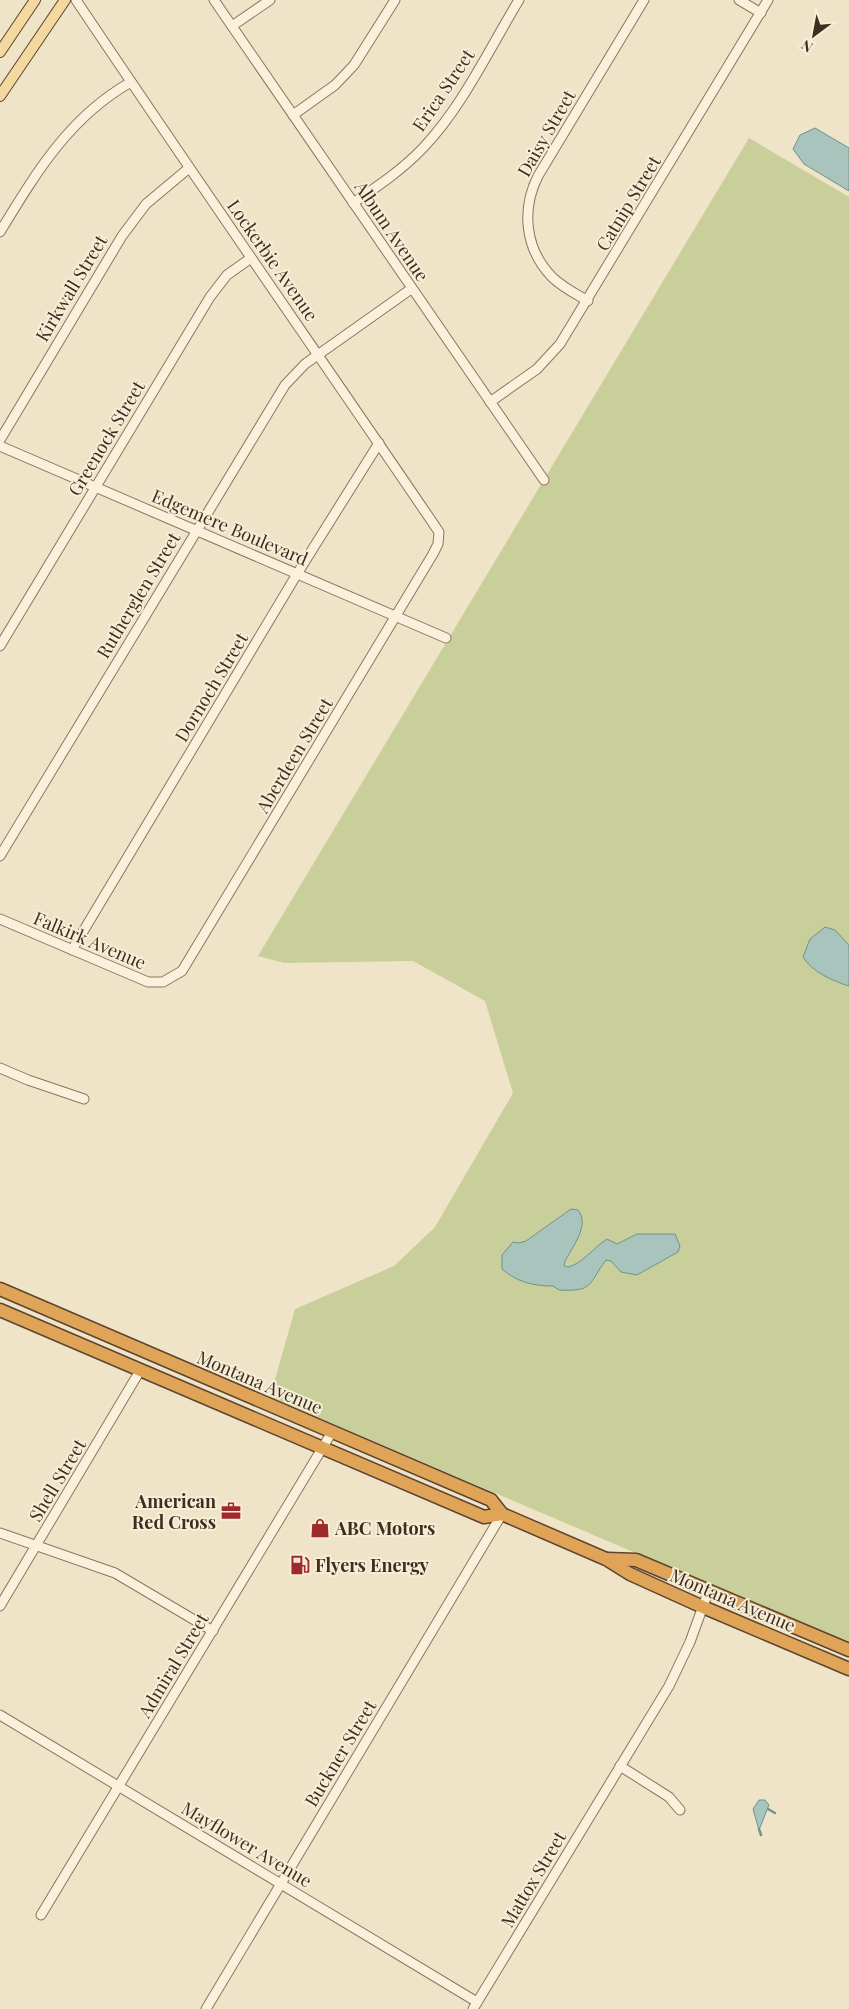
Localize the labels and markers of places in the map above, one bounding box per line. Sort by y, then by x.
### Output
place label: American Red Cross [132,1489,216,1534]
office icon: American Red Cross [220,1500,242,1522]
place label: ABC Motors [334,1516,435,1540]
shop icon: ABC Motors [309,1517,331,1539]
place label: Flyers Energy [315,1553,430,1577]
fuel station icon: Flyers Energy [289,1554,311,1576]

